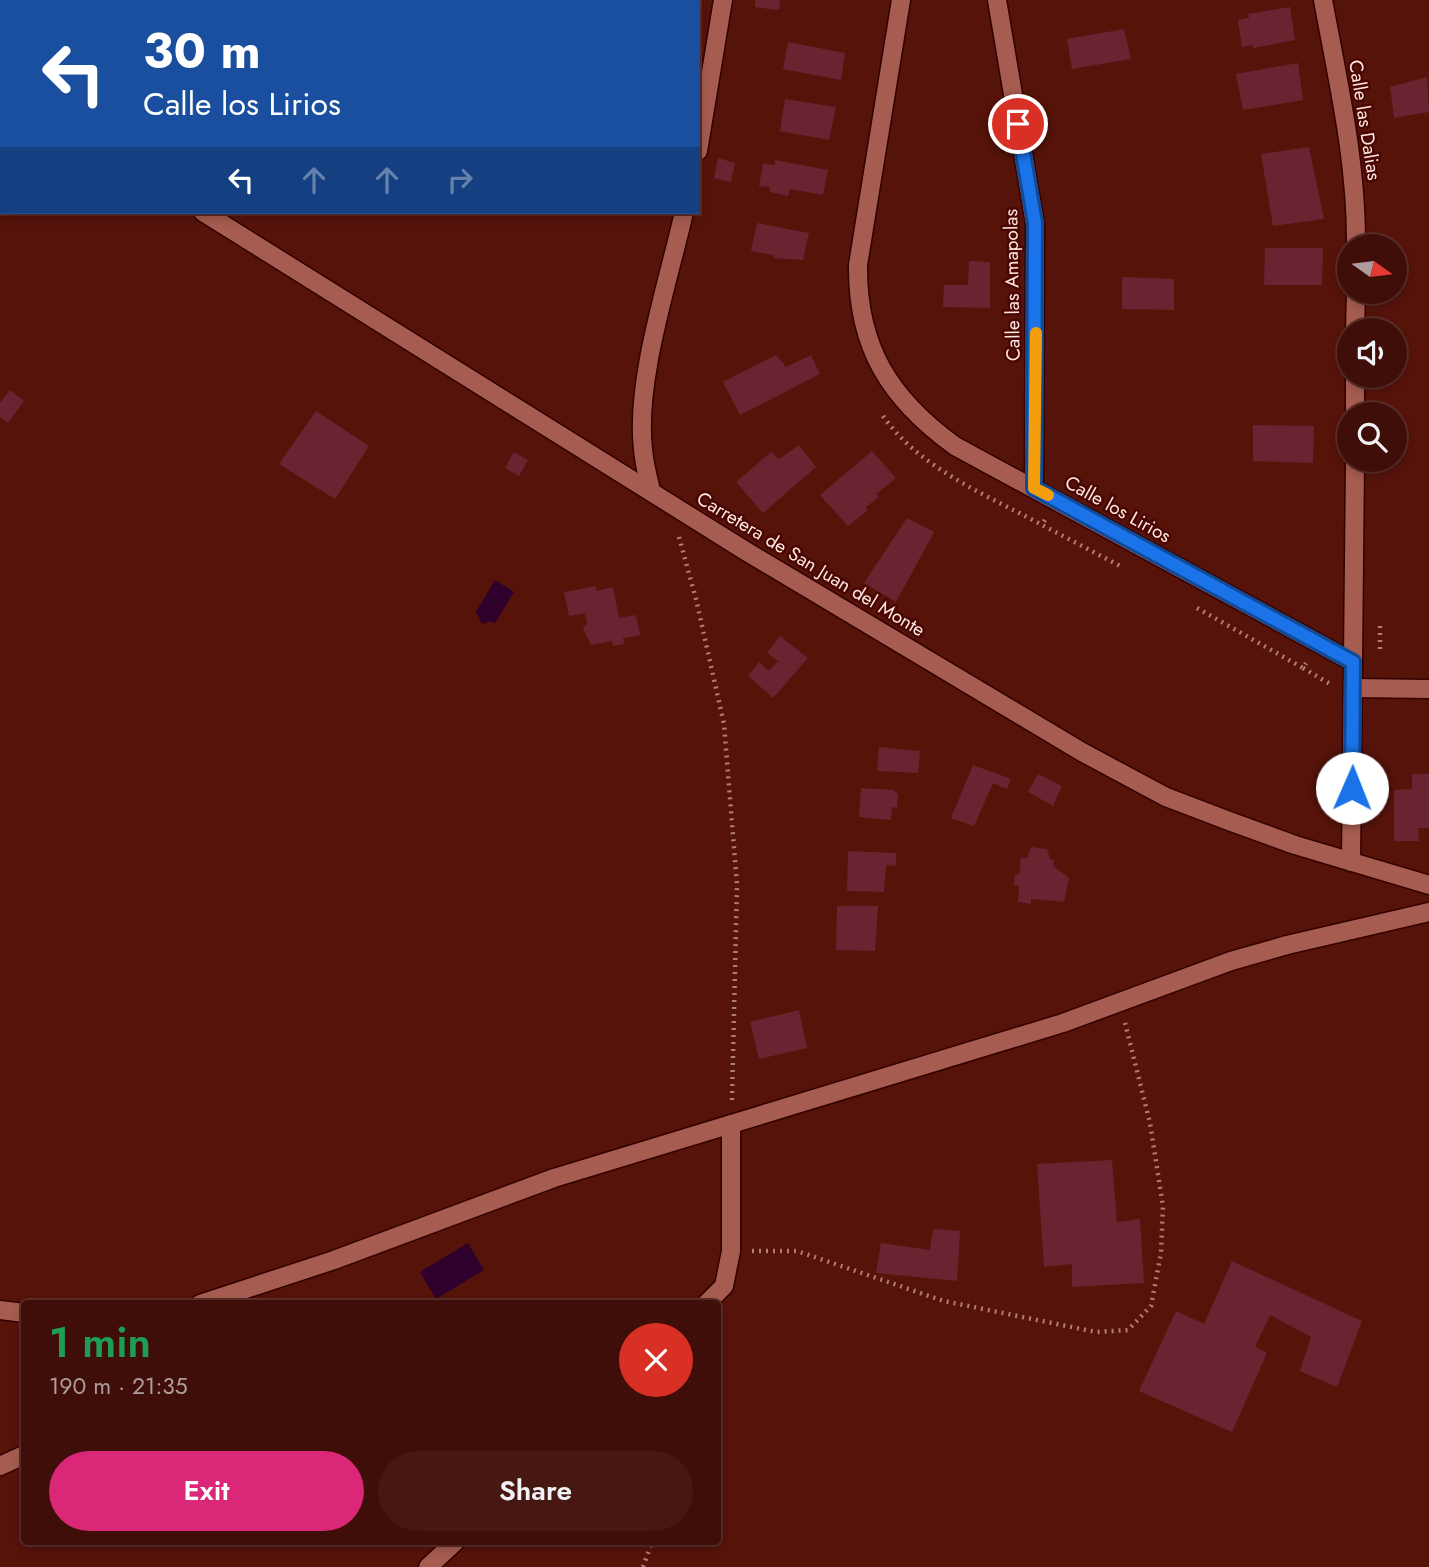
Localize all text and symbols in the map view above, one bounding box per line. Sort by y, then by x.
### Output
text: 30 m [143,16,261,86]
icon: left [28,28,119,119]
street label: Calle las Dalias [1342,58,1388,182]
text: Calle los Lirios [143,81,341,127]
pin [988,94,1048,154]
icon: arrive [999,105,1037,143]
icon: left [222,161,260,199]
icon: ahead [295,161,333,199]
icon: ahead [368,161,406,199]
icon: right [441,161,479,199]
street label: Calle las Amapolas [997,208,1027,361]
north arrow [1337,234,1407,304]
map controls [1337,234,1407,472]
button: sound [1337,318,1407,388]
button: search [1337,402,1407,472]
street label: Calle los Lirios [1060,469,1176,549]
street label: Carretera de San Juan del Monte [692,485,930,643]
position arrow [1315,751,1389,825]
text: 1 min [49,1312,151,1373]
button: close [619,1323,693,1397]
text: 190 m · 21:35 [49,1369,188,1403]
button: Exit [49,1451,364,1531]
button: Share [378,1451,693,1531]

